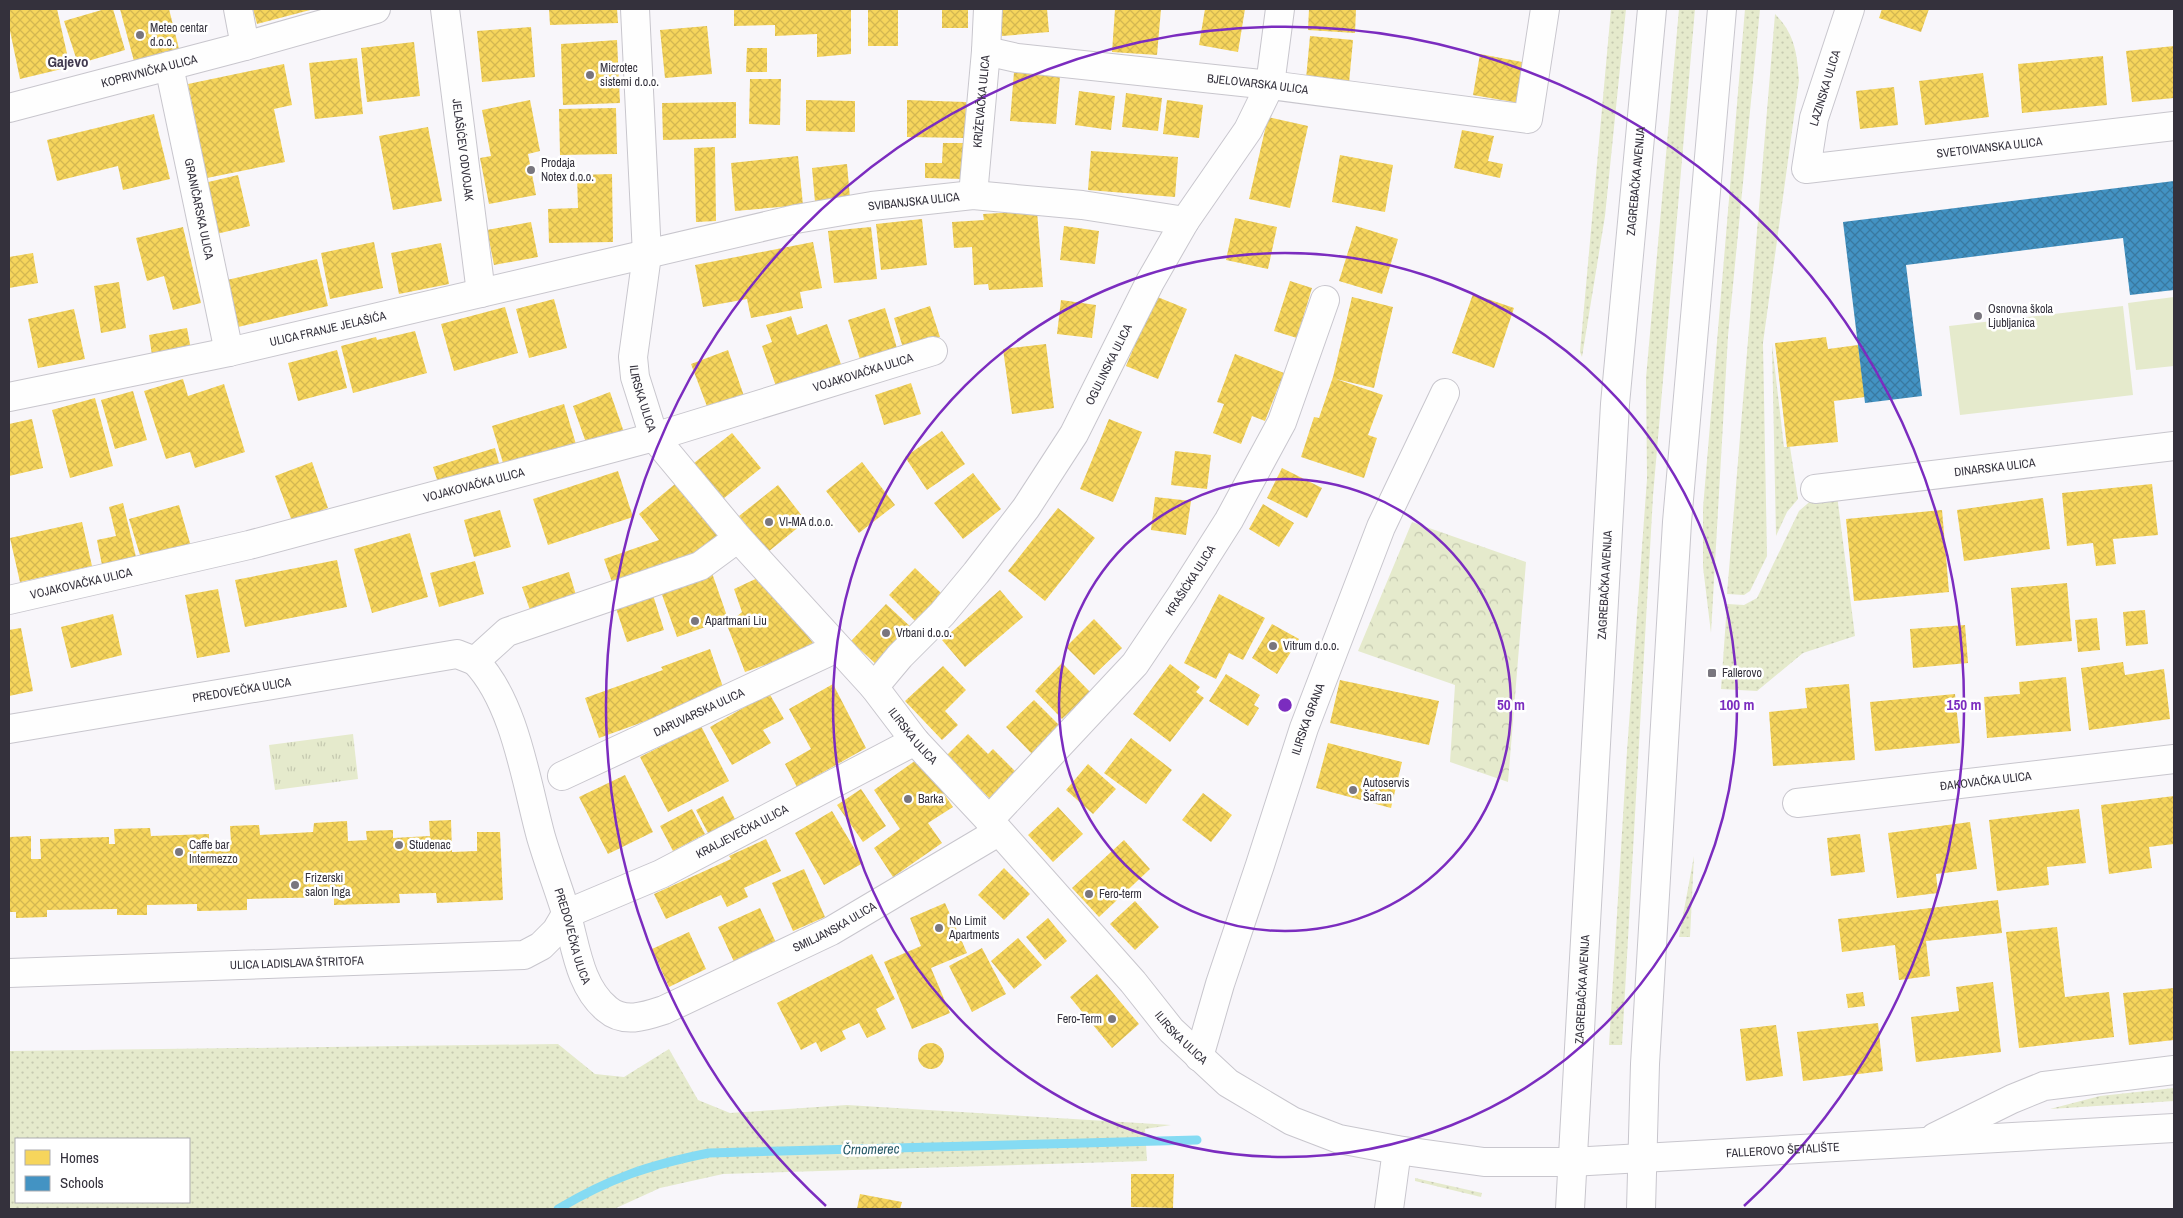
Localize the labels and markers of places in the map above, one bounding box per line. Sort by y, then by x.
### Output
place label: Meteo centar d.o.o. [150,20,208,50]
marker: Meteo centar d.o.o. [134,29,146,41]
place label: Microtec sistemi d.o.o. [600,60,659,90]
marker: Microtec sistemi d.o.o. [584,69,596,81]
place label: Prodaja Notex d.o.o. [541,155,594,185]
marker: Prodaja Notex d.o.o. [525,164,537,176]
place label: Osnovna škola Ljubljanica [1988,301,2054,331]
marker: Osnovna škola Ljubljanica [1972,310,1984,322]
place label: VI-MA d.o.o. [779,514,833,530]
marker: VI-MA d.o.o. [763,516,775,528]
place label: Apartmani Liu [704,613,767,629]
marker: Apartmani Liu [689,615,701,627]
place label: Vrbani d.o.o. [896,625,952,641]
marker: Vrbani d.o.o. [880,627,892,639]
place label: Vitrum d.o.o. [1283,638,1339,654]
marker: Vitrum d.o.o. [1267,640,1279,652]
place label: Fallerovo [1722,665,1762,681]
marker: Fallerovo [1706,667,1718,679]
centre of rings [1276,696,1294,714]
place label: Autoservis Šafran [1362,775,1410,805]
marker: Autoservis Šafran [1347,784,1359,796]
place label: Barka [918,791,944,807]
marker: Barka [902,793,914,805]
place label: Caffe bar Intermezzo [189,837,238,867]
place label: Studenac [409,837,451,853]
marker: Studenac [393,839,405,851]
marker: Caffe bar Intermezzo [173,846,185,858]
place label: Frizerski salon Inga [305,870,351,900]
marker: Frizerski salon Inga [289,879,301,891]
place label: Fero-term [1099,886,1142,902]
marker: Fero-term [1083,888,1095,900]
place label: No Limit Apartments [948,913,999,943]
marker: No Limit Apartments [933,922,945,934]
place label: Fero-Term [1057,1011,1102,1027]
marker: Fero-Term [1106,1013,1118,1025]

